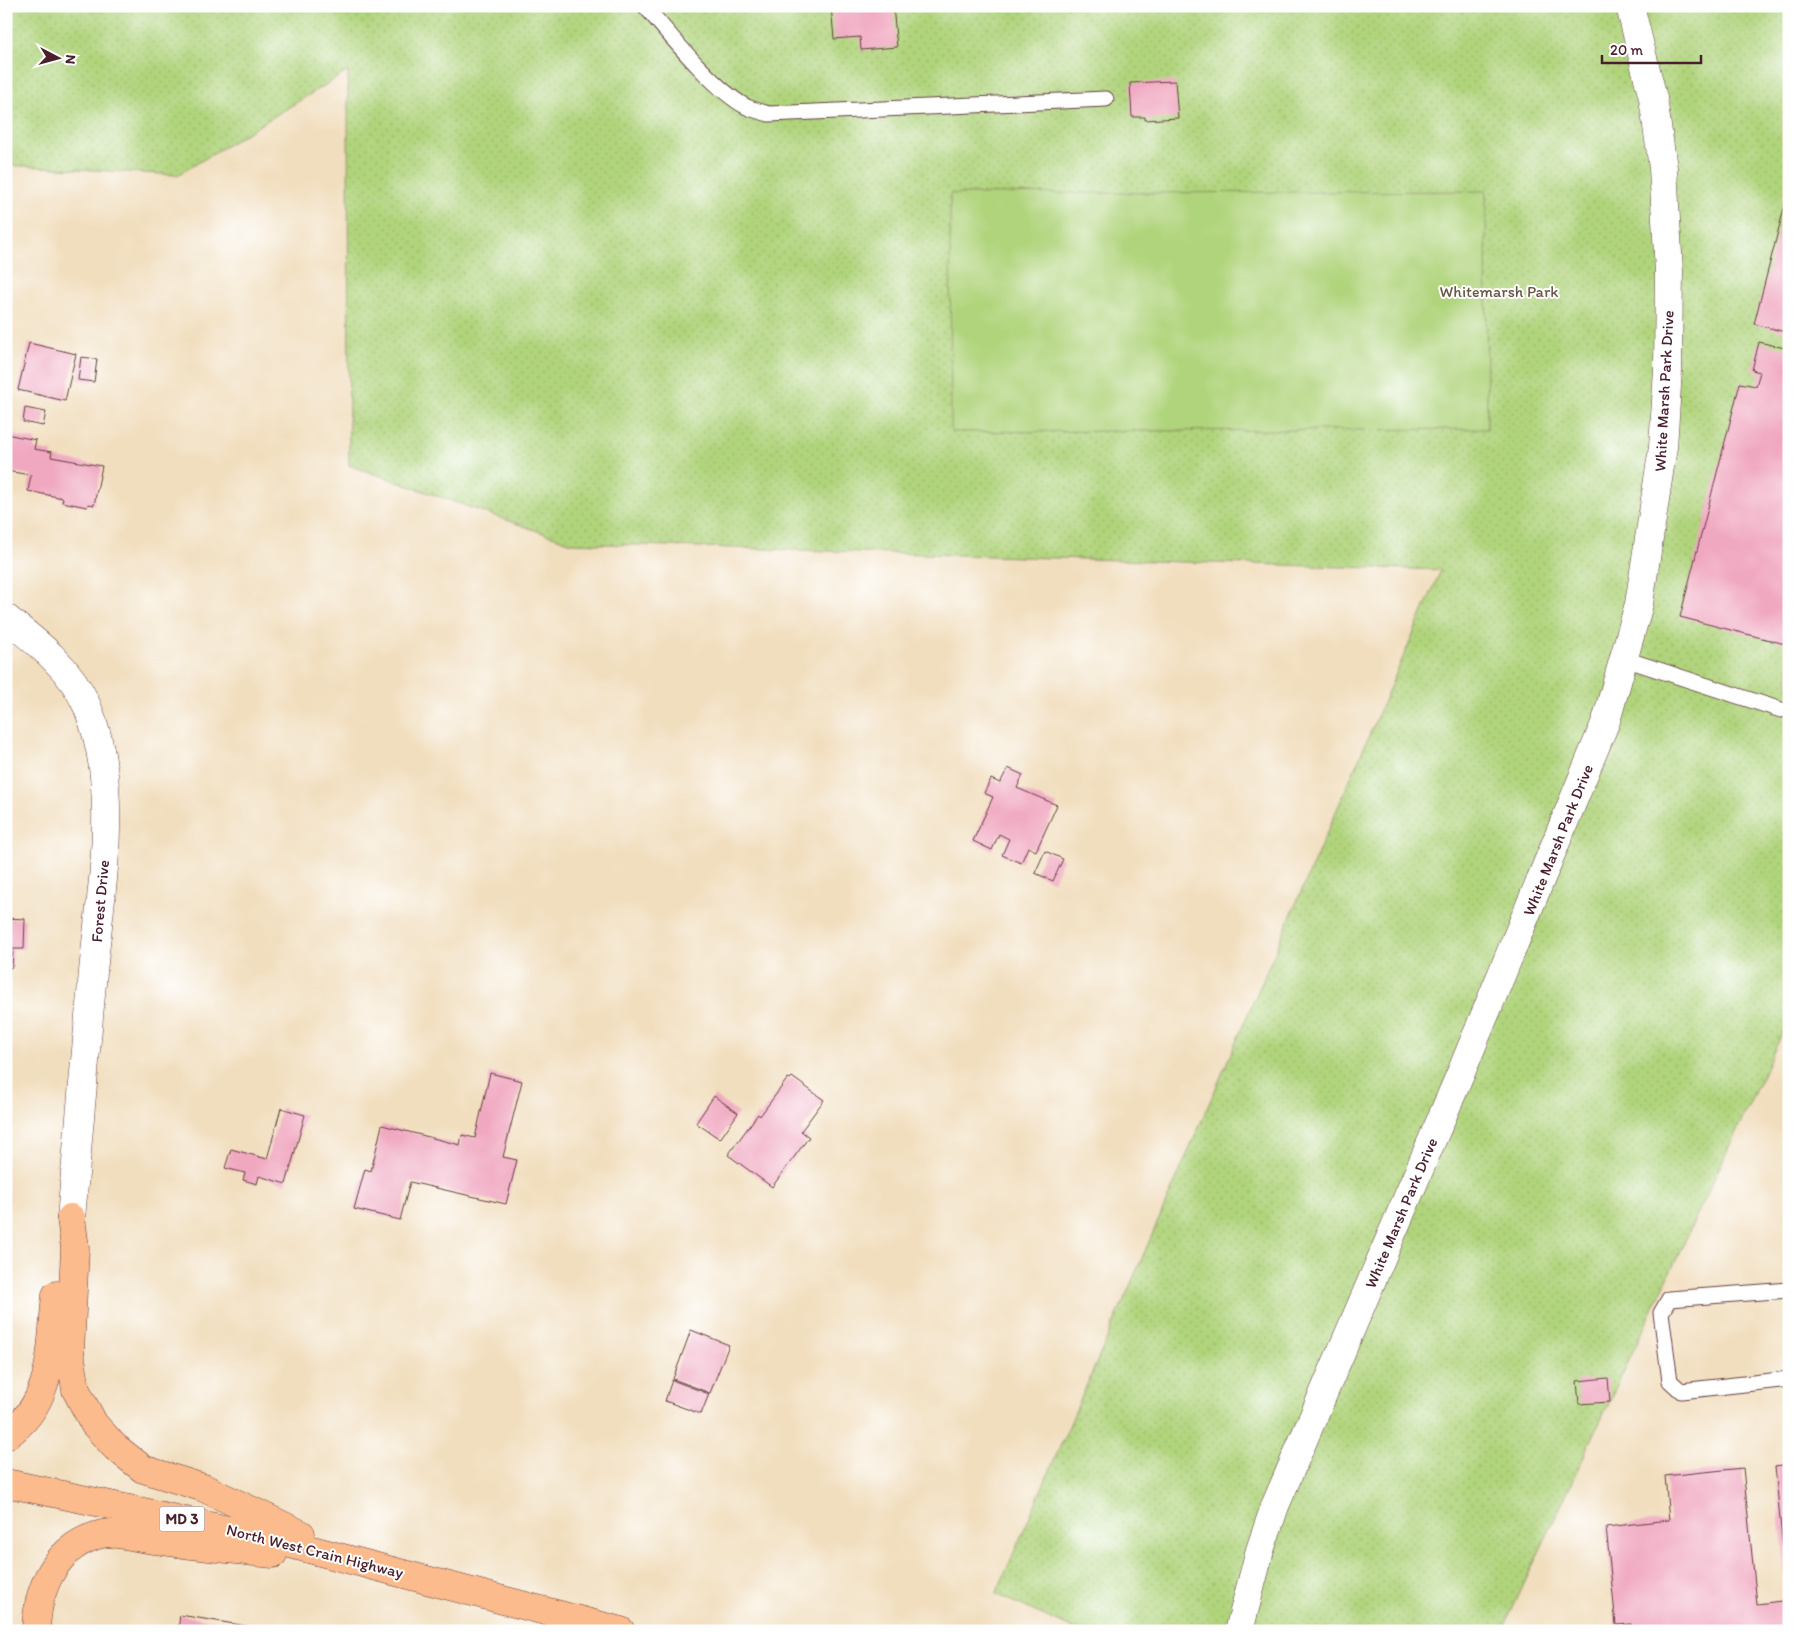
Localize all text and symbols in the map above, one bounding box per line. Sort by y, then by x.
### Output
north arrow [32,32,82,82]
scale bar [1602,32,1701,64]
text: 20 m [1610,41,1644,59]
text: N [61,54,79,65]
park label: Whitemarsh Park [1440,282,1558,301]
street label: White Marsh Park Drive [1650,309,1678,472]
street label: White Marsh Park Drive [1519,761,1597,919]
street label: Forest Drive [87,859,113,943]
street label: White Marsh Park Drive [1361,1135,1441,1291]
road number: MD 3 [160,1506,204,1532]
street label: North West Crain Highway [225,1520,406,1582]

